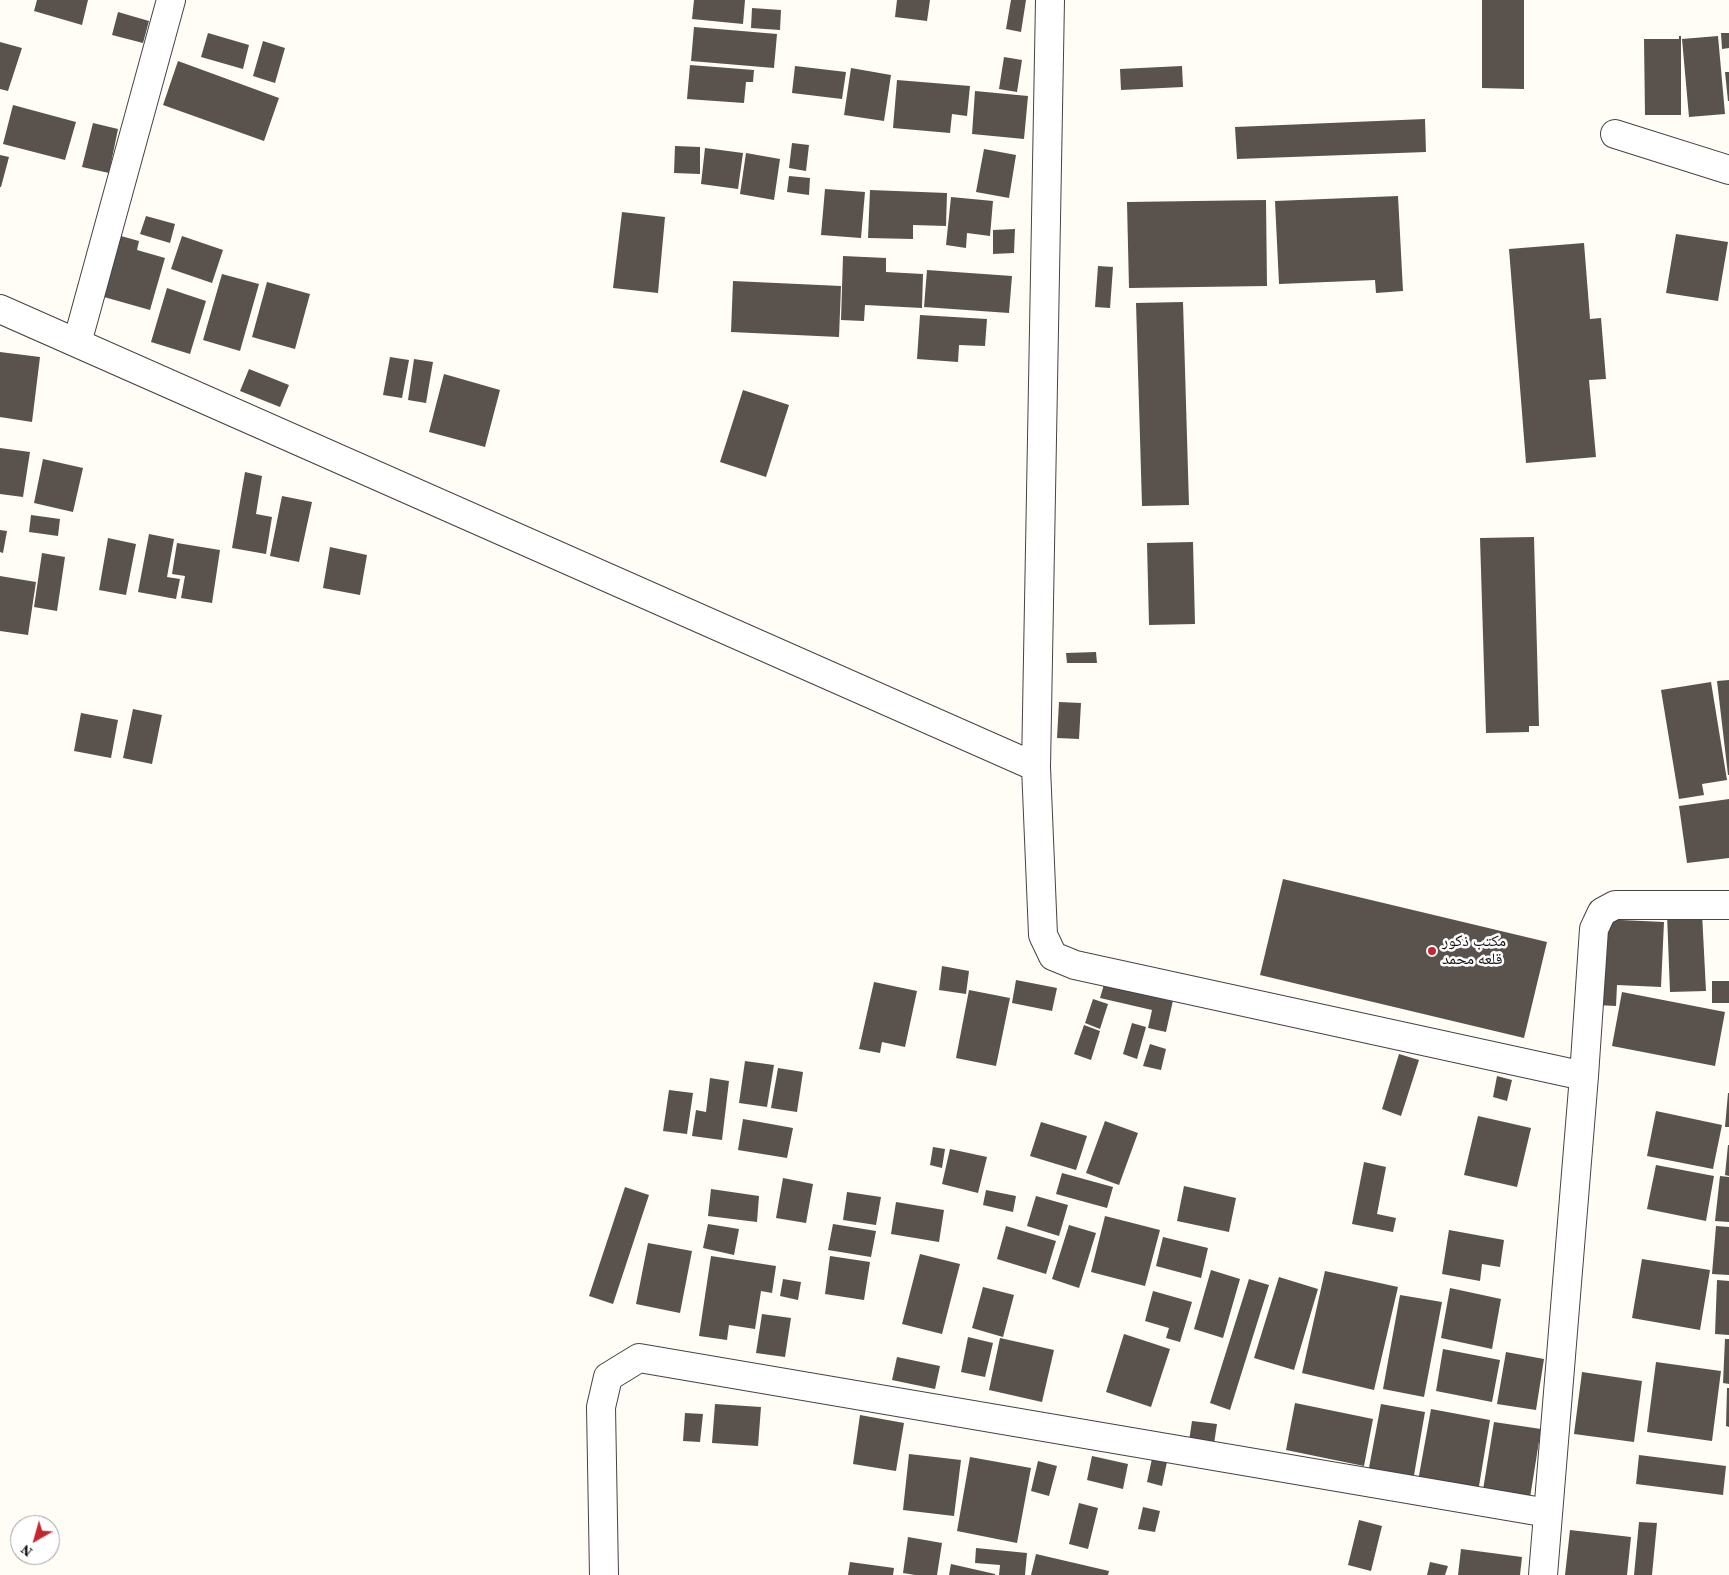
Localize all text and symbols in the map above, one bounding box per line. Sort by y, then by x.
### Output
place label: مکتب ذکور قلعه محمد [1442,932,1506,970]
marker: مکتب ذکور قلعه محمد [1426,945,1438,957]
north arrow [10,1515,60,1565]
text: N [16,1540,37,1562]

